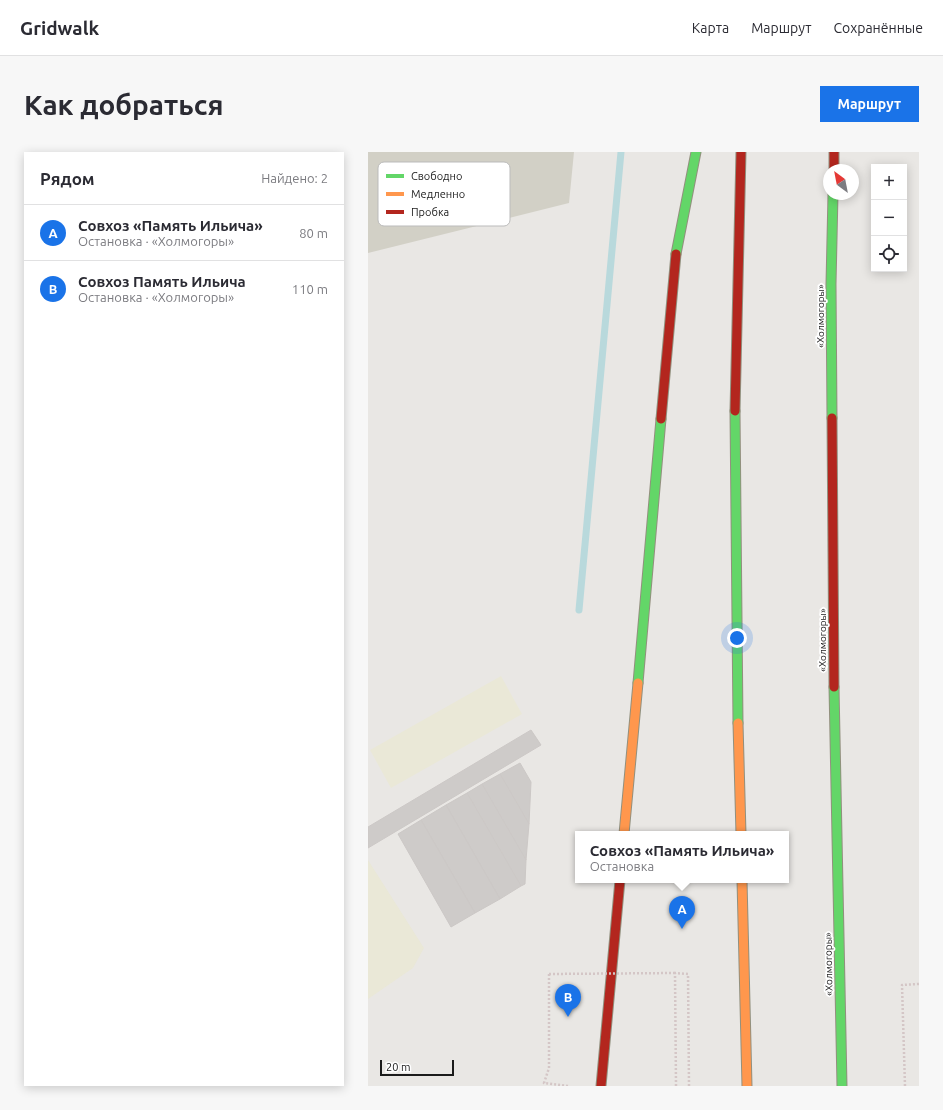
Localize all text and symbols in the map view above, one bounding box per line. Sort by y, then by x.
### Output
text: Gridwalk [20,17,99,39]
text: Карта [692,20,729,36]
text: Маршрут [751,20,812,36]
text: Сохранённые [834,20,923,36]
button: Маршрут [820,86,919,122]
text: Как добраться [24,89,223,120]
legend [378,162,510,226]
north arrow [823,164,859,200]
map controls [871,164,907,272]
button: + [871,164,907,200]
text: Рядом [40,169,95,188]
text: Свободно [411,170,462,182]
text: Найдено: 2 [261,171,328,185]
text: Медленно [411,188,465,200]
button: − [871,200,907,236]
text: Пробка [411,206,449,218]
text: Совхоз «Память Ильича» [78,217,263,234]
text: A [48,226,58,240]
text: 80 m [299,226,328,240]
text: Остановка · «Холмогоры» [78,234,234,248]
button: locate [871,236,907,272]
text: Совхоз Память Ильича [78,273,246,290]
text: B [49,282,57,296]
text: 110 m [292,282,328,296]
street label: «Холмогоры» [815,284,826,348]
text: Остановка · «Холмогоры» [78,290,234,304]
street label: «Холмогоры» [817,608,828,672]
your location [727,628,747,648]
popup [575,831,789,883]
text: Совхоз «Память Ильича» [590,842,774,859]
text: Остановка [590,859,654,873]
pin: A [669,896,695,929]
street label: «Холмогоры» [822,932,835,996]
pin: B [555,984,581,1017]
scale bar [380,1058,454,1077]
text: 20 m [386,1061,410,1073]

